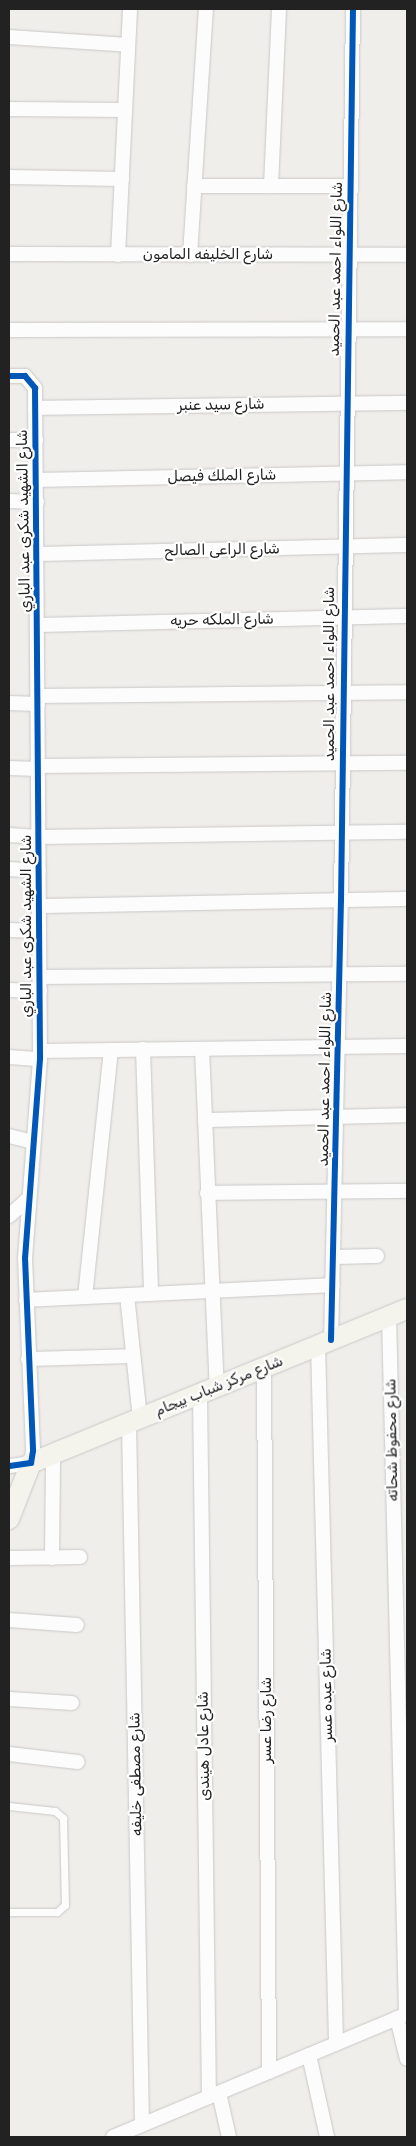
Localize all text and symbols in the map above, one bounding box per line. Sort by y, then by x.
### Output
street label: شارع اللواء احمد عبد الحميد [325,182,347,356]
street label: شارع الخليفه المامون [143,246,273,264]
street label: شارع سيد عنبر [177,395,265,415]
street label: شارع الشهيد شكرى عبد الباري [13,429,35,613]
street label: شارع الملك فيصل [167,466,277,486]
street label: شارع الراعى الصالح [164,540,280,560]
street label: شارع اللواء احمد عبد الحميد [321,587,339,761]
street label: شارع الملكه حريه [170,610,274,630]
street label: شارع الشهيد شكرى عبد الباري [18,834,36,1018]
street label: شارع اللواء احمد عبد الحميد [314,992,336,1166]
street label: شارع مركز شباب بيجام [152,1352,286,1420]
street label: شارع محفوظ شحاته [382,1378,402,1502]
street label: شارع عبده عسر [317,1648,337,1742]
street label: شارع رضا عسر [258,1677,276,1763]
street label: شارع عادل هيندى [194,1691,214,1801]
street label: شارع مصطفى خليفه [126,1712,146,1836]

